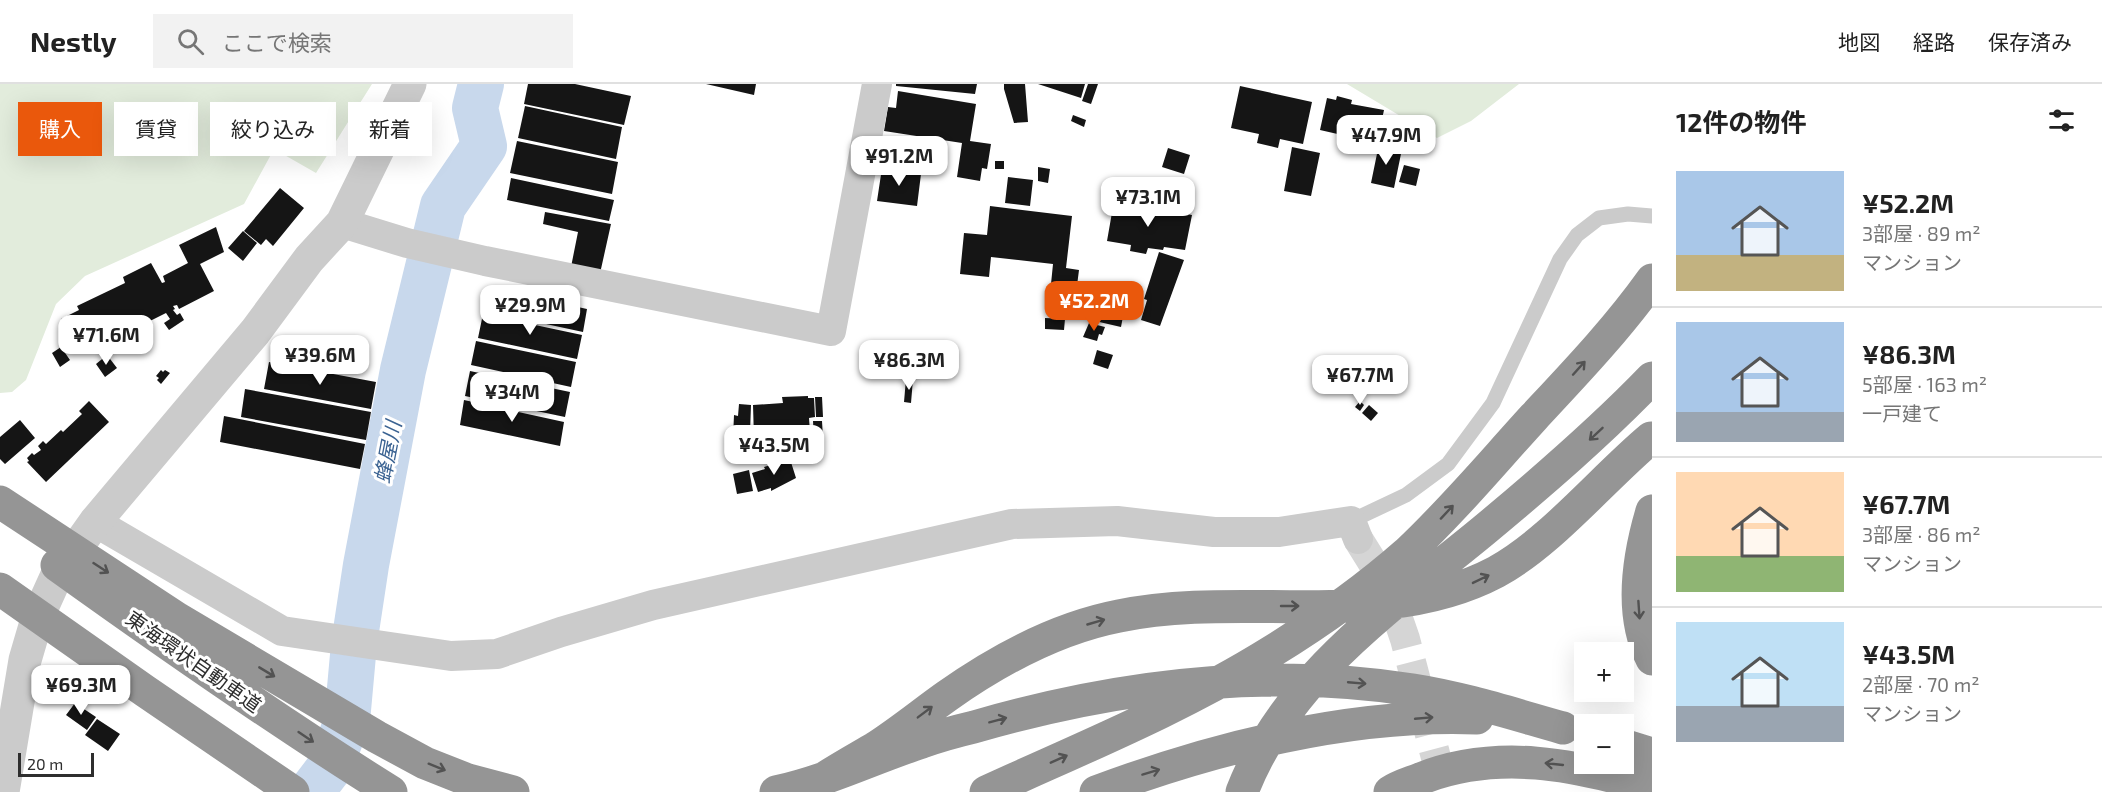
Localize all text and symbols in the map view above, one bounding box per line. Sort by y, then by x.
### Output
search box [153,14,573,68]
text: Nestly [30,24,117,58]
icon: search [174,25,207,58]
text: ここで検索 [222,29,332,55]
text: 地図 [1838,29,1880,54]
text: 経路 [1913,29,1955,54]
text: 保存済み [1988,29,2072,54]
chip: 購入 [18,102,102,156]
chip: 賃貸 [114,102,198,156]
chip: 絞り込み [210,102,336,156]
chip: 新着 [348,102,432,156]
icon: filters [2045,104,2078,137]
text: 12件の物件 [1676,106,1806,137]
pin: ¥47.9M [1337,115,1435,166]
text: ¥47.9M [1351,122,1421,146]
pin: ¥91.2M [850,136,948,187]
text: ¥91.2M [865,143,933,167]
pin: ¥73.1M [1099,177,1197,228]
text: ¥73.1M [1115,184,1181,208]
text: ¥52.2M [1862,187,1954,218]
icon: home [1724,195,1796,267]
text: 3部屋 · 89 m² [1862,221,1981,245]
text: マンション [1862,250,1962,274]
pin: ¥52.2M [1045,281,1143,332]
pin: ¥29.9M [481,285,579,336]
text: ¥52.2M [1059,288,1129,312]
text: ¥29.9M [494,292,566,316]
pin: ¥71.6M [57,315,155,366]
text: ¥71.6M [72,322,140,346]
pin: ¥39.6M [271,335,369,386]
text: ¥86.3M [1862,338,1956,369]
pin: ¥86.3M [860,340,958,391]
text: ¥39.6M [284,342,356,366]
icon: home [1724,346,1796,418]
text: ¥86.3M [873,347,945,371]
pin: ¥67.7M [1311,355,1409,406]
one-way arrow [1572,361,1586,376]
text: ¥67.7M [1326,362,1394,386]
pin: ¥34M [476,372,548,423]
text: 5部屋 · 163 m² [1862,372,1987,396]
text: ¥34M [484,379,540,403]
text: 一戸建て [1862,401,1942,425]
water label: 蜂屋川 [369,417,406,485]
pin: ¥43.5M [725,425,823,476]
one-way arrow [1588,427,1603,441]
text: ¥43.5M [738,432,810,456]
text: ¥67.7M [1862,488,1950,519]
icon: home [1724,496,1796,568]
one-way arrow [1440,505,1454,520]
text: 3部屋 · 86 m² [1862,522,1981,546]
text: マンション [1862,551,1962,575]
one-way arrow [93,562,110,575]
one-way arrow [1471,573,1489,584]
one-way arrow [1633,599,1644,619]
one-way arrow [1279,600,1299,612]
street label: 東海環状自動車道 [122,605,266,717]
one-way arrow [1086,616,1105,627]
text: ¥43.5M [1862,638,1955,669]
map controls [1574,642,1634,774]
button: + [1574,642,1634,702]
icon: home [1724,646,1796,718]
pin: ¥69.3M [32,665,130,716]
one-way arrow [258,666,275,678]
text: ¥69.3M [45,672,117,696]
text: 2部屋 · 70 m² [1862,672,1979,696]
one-way arrow [1346,678,1366,689]
text: マンション [1862,701,1962,725]
one-way arrow [916,706,932,719]
one-way arrow [1413,713,1433,724]
one-way arrow [988,714,1007,725]
button: − [1574,714,1634,774]
one-way arrow [297,732,314,744]
scale bar [18,750,94,778]
one-way arrow [1049,753,1067,764]
text: 20 m [27,754,63,773]
one-way arrow [1545,758,1565,769]
one-way arrow [427,762,445,773]
one-way arrow [1141,766,1160,777]

